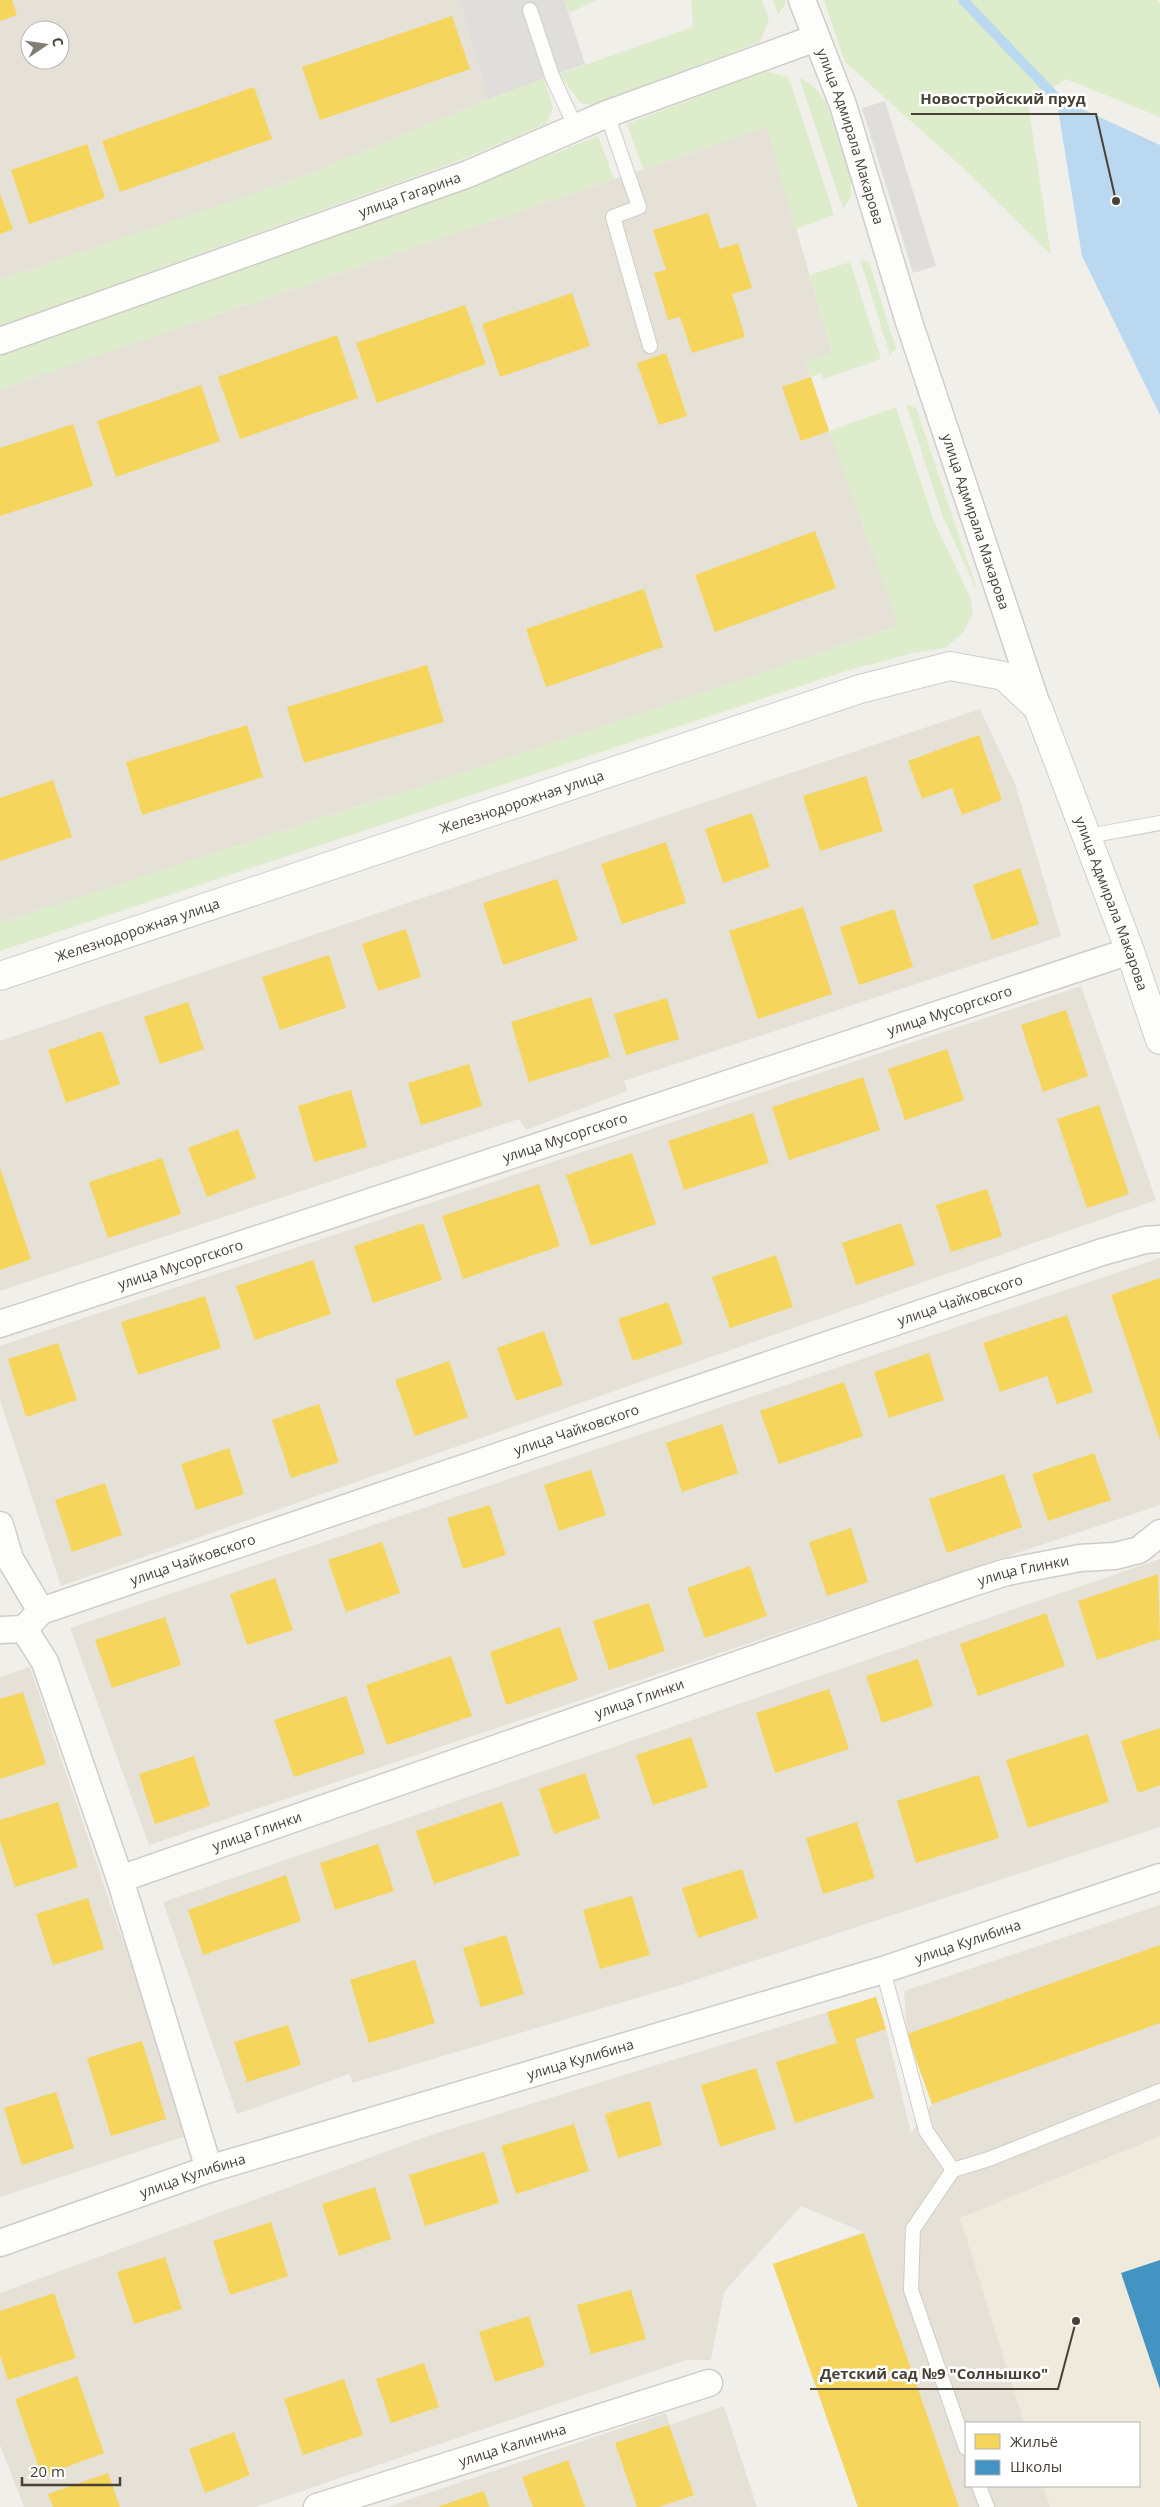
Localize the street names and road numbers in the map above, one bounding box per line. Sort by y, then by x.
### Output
street label: улица Адмирала Макарова [813,46,889,227]
street label: улица Гагарина [356,167,463,221]
street label: улица Адмирала Макарова [938,431,1014,612]
street label: Железнодорожная улица [437,765,606,838]
street label: улица Адмирала Макарова [1071,814,1153,993]
street label: Железнодорожная улица [53,893,222,966]
street label: улица Мусоргского [885,981,1014,1040]
street label: улица Мусоргского [500,1108,630,1166]
street label: улица Мусоргского [115,1235,245,1293]
street label: улица Чайковского [895,1270,1025,1330]
street label: улица Чайковского [511,1399,641,1459]
street label: улица Чайковского [127,1529,258,1589]
street label: улица Глинки [975,1550,1071,1590]
street label: улица Глинки [592,1674,687,1722]
street label: улица Глинки [210,1807,304,1855]
street label: улица Кулибина [912,1914,1023,1968]
street label: улица Кулибина [525,2034,636,2084]
street label: улица Кулибина [137,2149,248,2202]
street label: улица Калинина [456,2419,568,2471]

